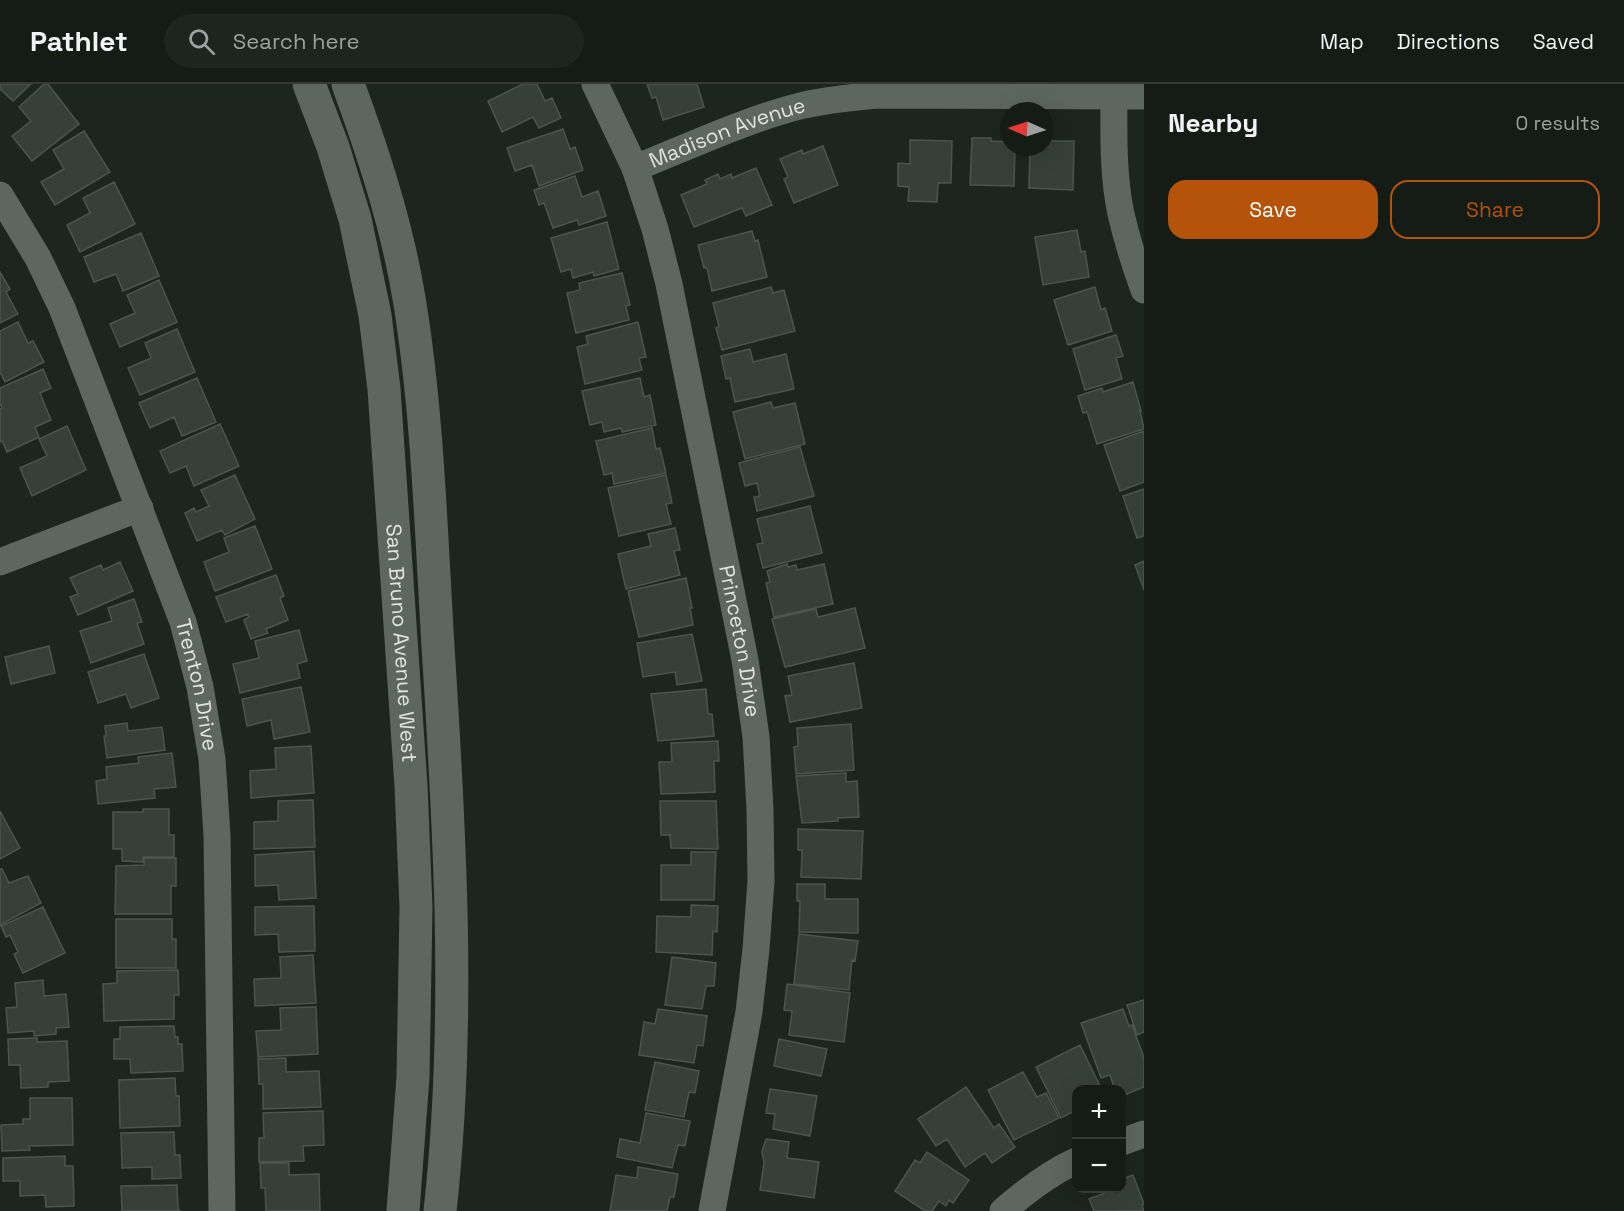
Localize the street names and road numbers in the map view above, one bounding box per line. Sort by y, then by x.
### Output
street label: Madison Avenue [645,91,808,174]
street label: San Bruno Avenue West [380,523,423,763]
street label: Princeton Drive [713,563,767,719]
street label: Trenton Drive [170,616,224,753]

